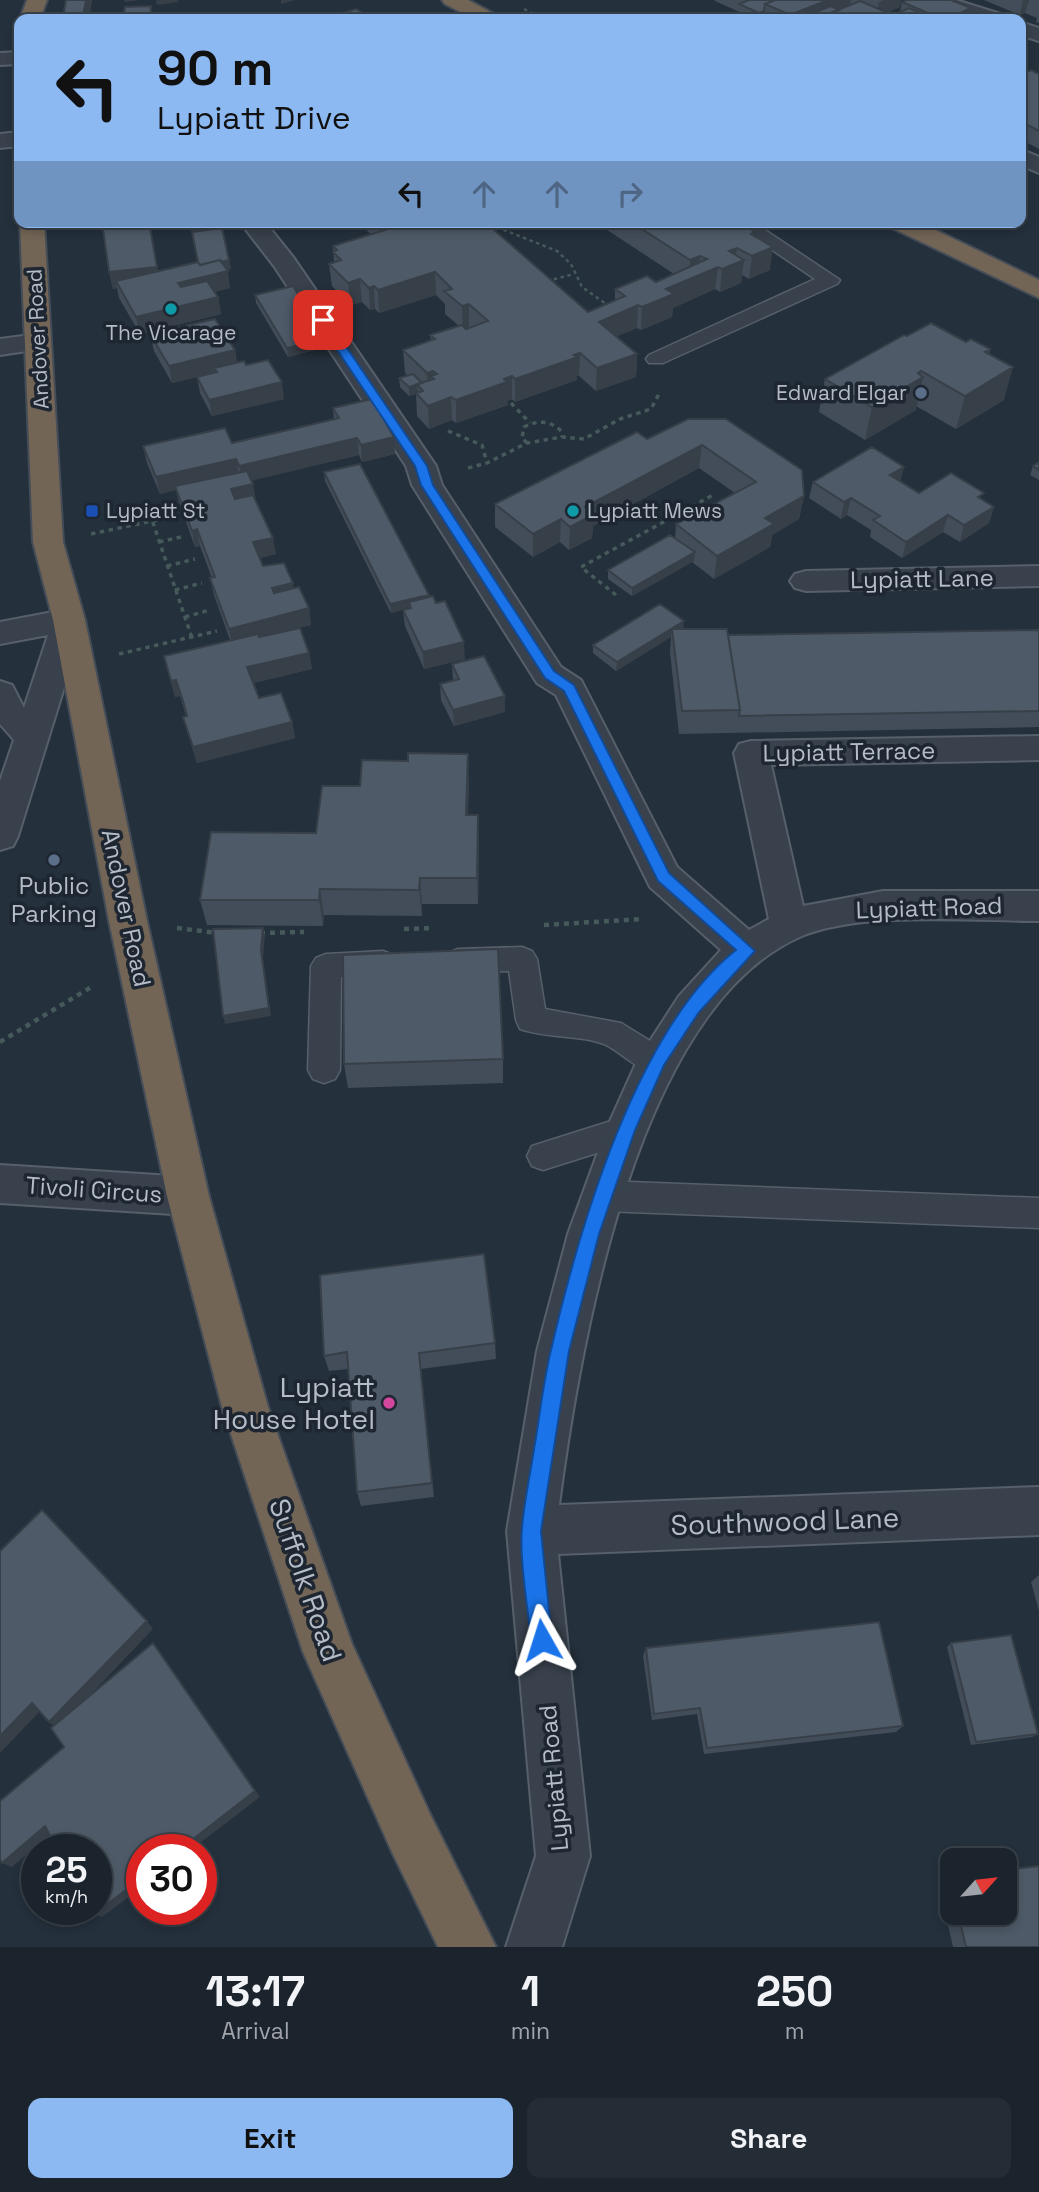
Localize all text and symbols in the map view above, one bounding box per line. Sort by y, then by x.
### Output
text: 90 m [157,37,273,99]
icon: left [42,42,133,133]
text: Lypiatt Drive [157,98,351,138]
icon: left [392,175,430,213]
icon: ahead [465,175,503,213]
icon: ahead [538,175,576,213]
icon: right [611,175,649,213]
street label: Andover Road [20,268,55,410]
pin [293,290,353,350]
marker: The Vicarage [163,301,179,317]
icon: arrive [304,301,342,339]
place label: The Vicarage [106,319,236,346]
place label: Edward Elgar [776,379,907,406]
marker: Edward Elgar [913,385,929,401]
place label: Lypiatt St [106,497,205,524]
place label: Lypiatt Mews [587,497,722,524]
marker: Lypiatt St [84,503,100,519]
marker: Lypiatt Mews [565,503,581,519]
street label: Lypiatt Lane [850,562,994,595]
street label: Lypiatt Terrace [762,734,936,769]
street label: Andover Road [95,826,158,990]
marker: Public Parking [46,852,62,868]
place label: Public Parking [11,870,97,929]
street label: Lypiatt Road [855,889,1003,926]
street label: Tivoli Circus [25,1169,163,1210]
place label: Lypiatt House Hotel [213,1369,375,1437]
marker: Lypiatt House Hotel [381,1395,397,1411]
street label: Suffolk Road [261,1494,351,1666]
street label: Southwood Lane [670,1499,900,1543]
position arrow [505,1603,579,1677]
street label: Lypiatt Road [532,1704,575,1852]
speed limit sign: 30 [126,1834,217,1925]
text: 25 [46,1848,87,1892]
north arrow [940,1848,1017,1925]
map controls [940,1848,1017,1925]
text: km/h [45,1885,88,1908]
text: 13:17 [206,1965,305,2018]
text: 1 [521,1965,540,2018]
text: 250 [756,1965,833,2018]
text: Arrival [221,2016,290,2046]
text: min [511,2016,550,2046]
text: m [785,2016,805,2046]
button: Exit [28,2098,513,2178]
button: Share [527,2098,1011,2178]

